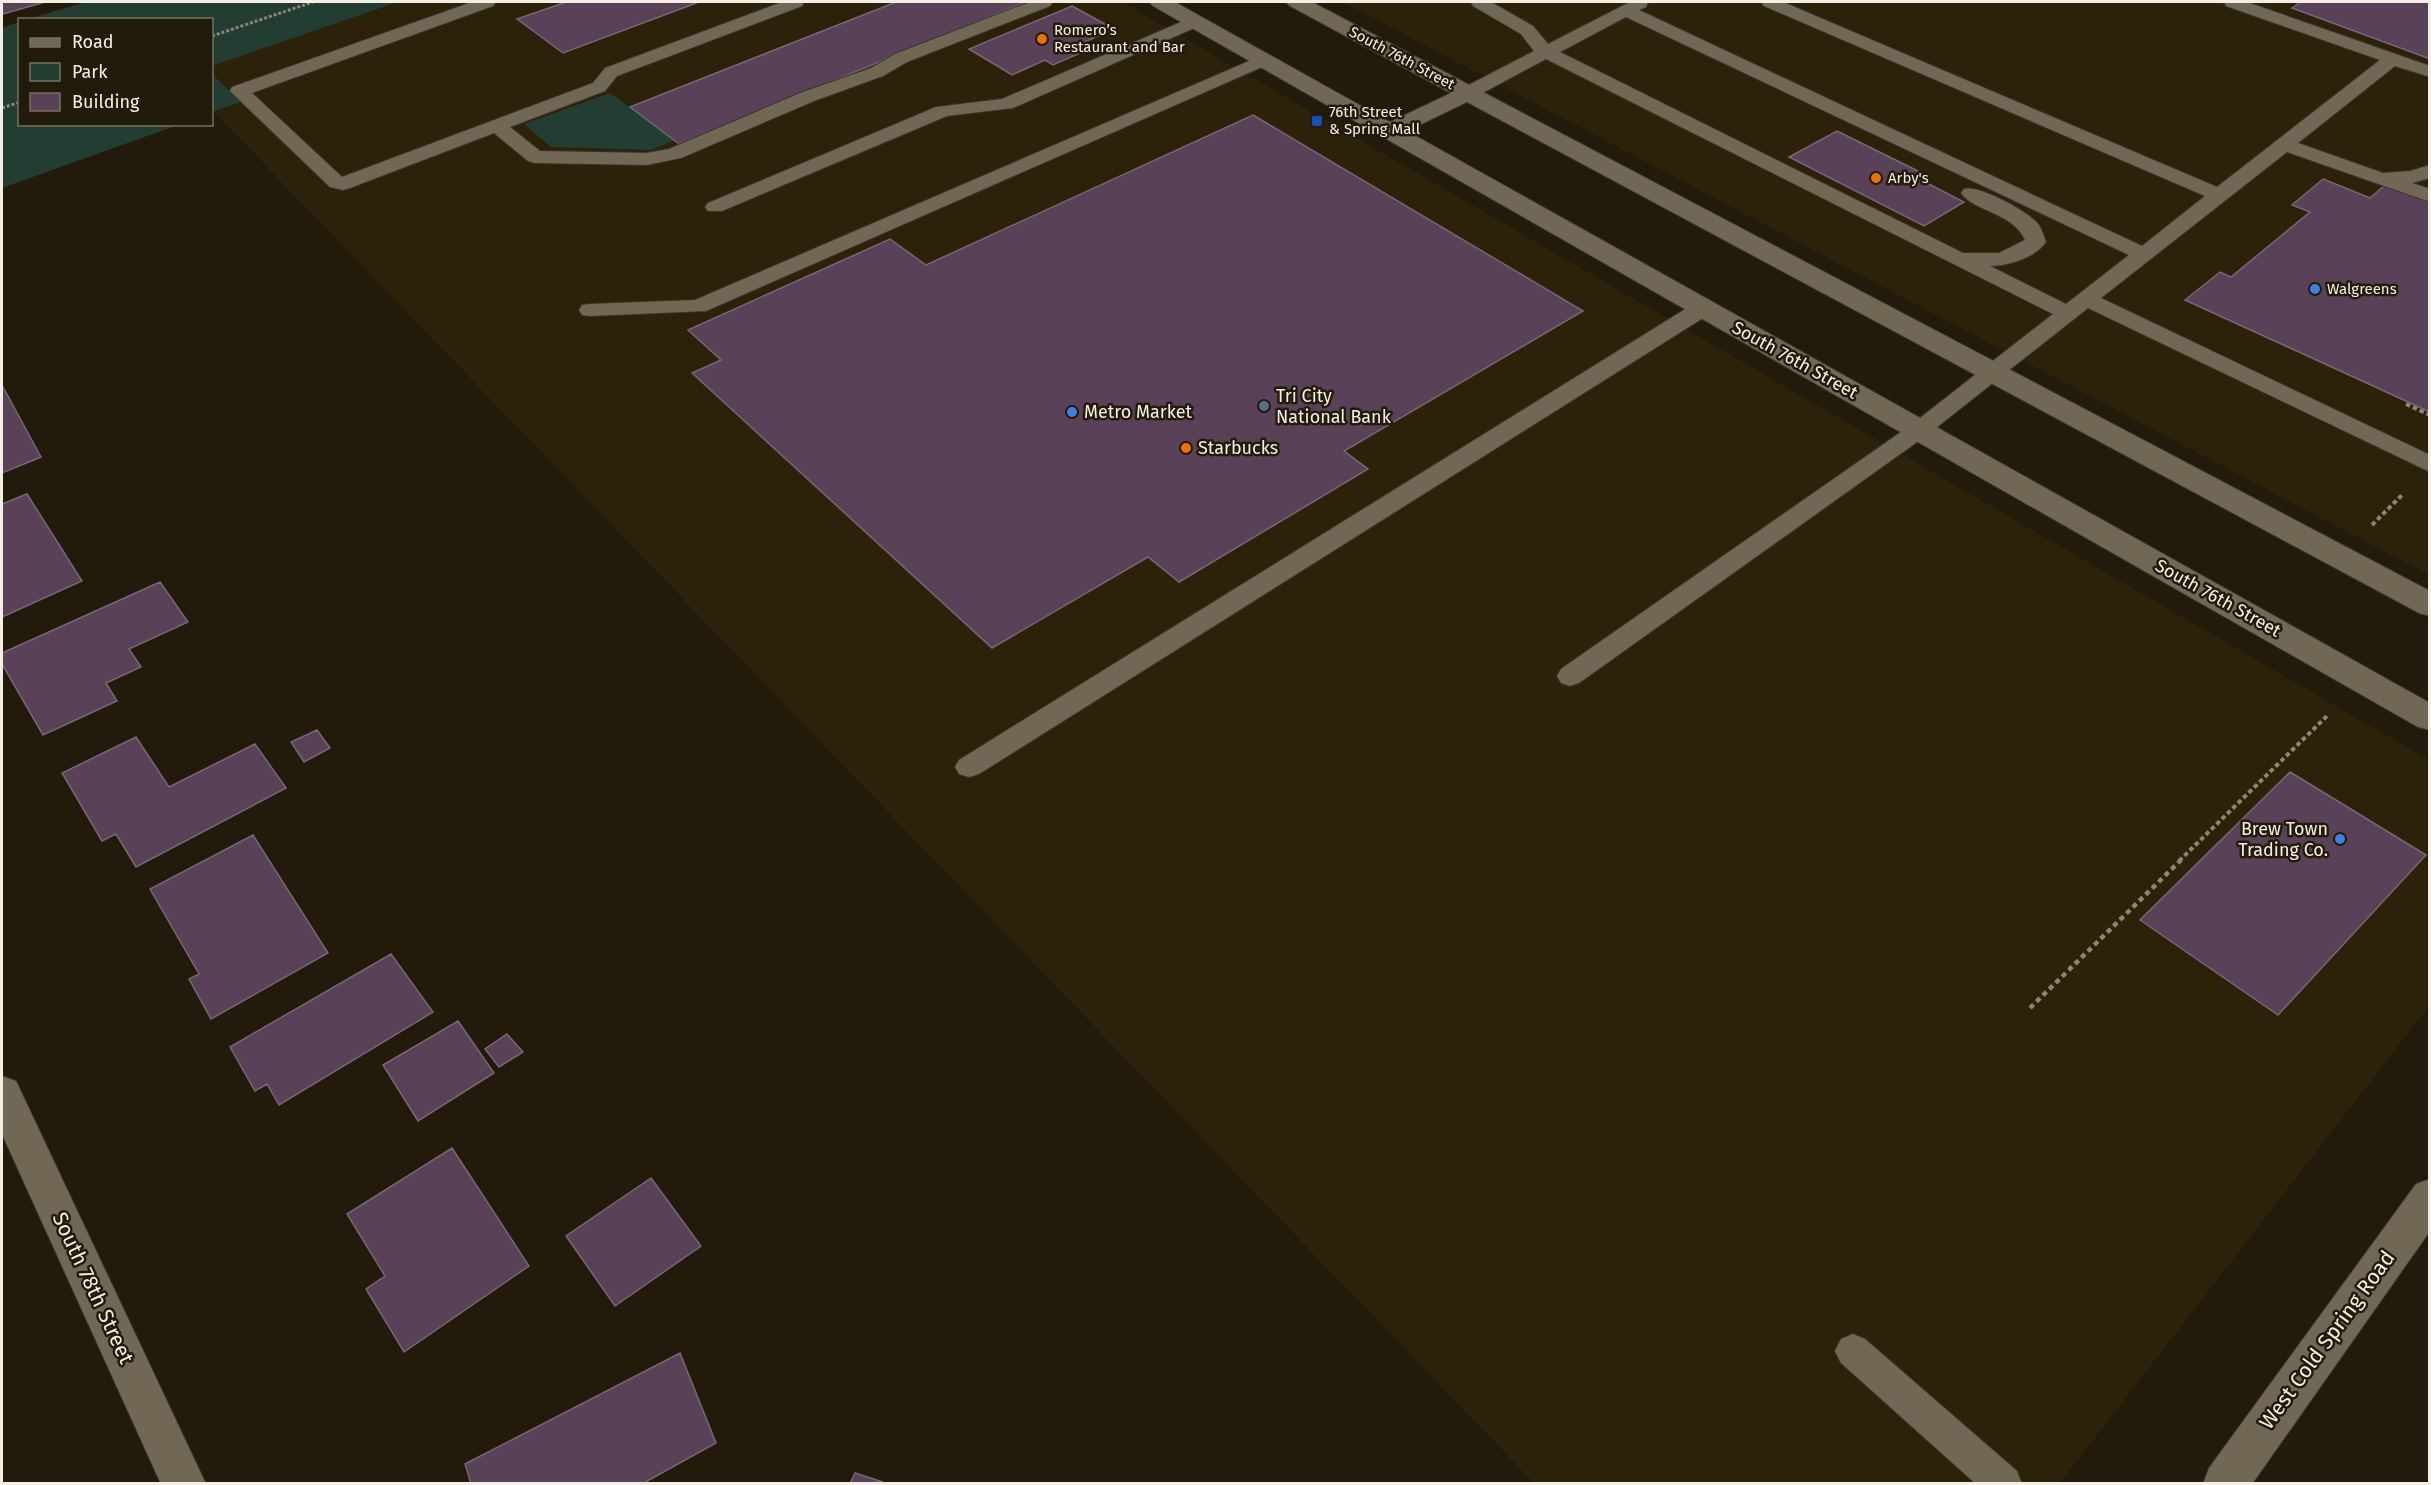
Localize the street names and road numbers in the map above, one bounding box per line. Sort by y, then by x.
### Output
street label: South 76th Street [1346,23,1458,94]
street label: South 76th Street [1728,316,1862,404]
street label: South 76th Street [2151,554,2285,642]
street label: South 78th Street [47,1208,140,1368]
street label: West Cold Spring Road [2253,1246,2401,1434]

